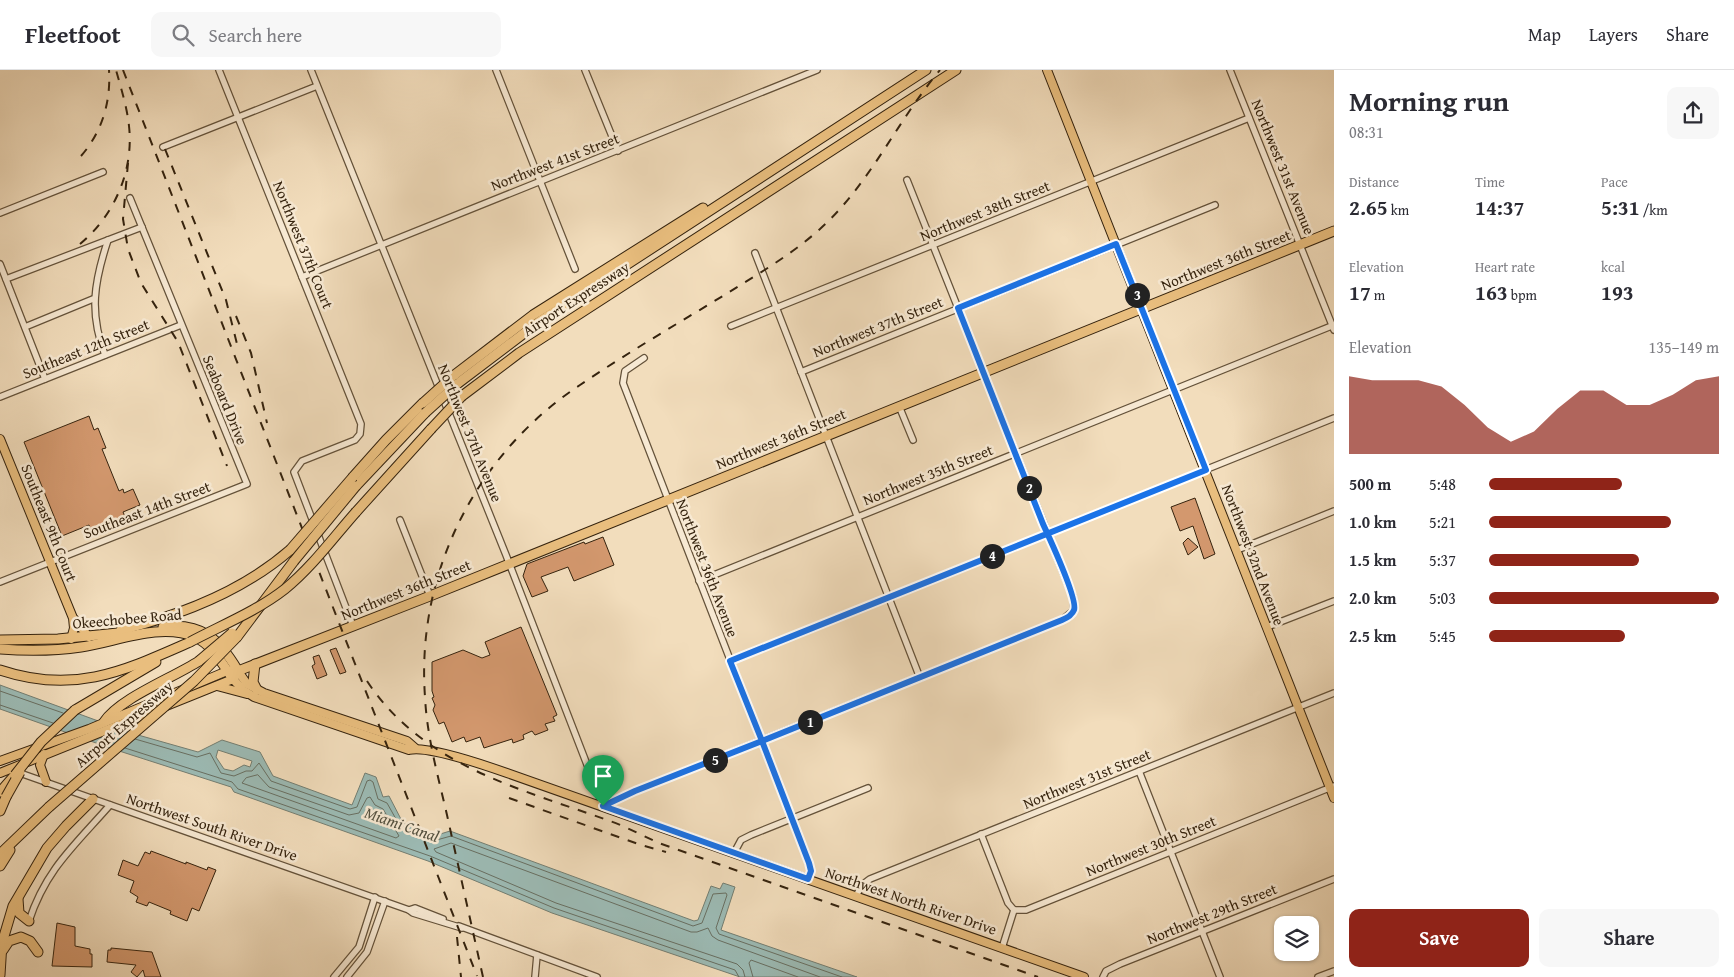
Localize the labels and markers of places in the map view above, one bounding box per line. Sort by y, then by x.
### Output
pin: 3 [1124,282,1150,308]
pin: 2 [1016,476,1042,500]
pin: 4 [980,544,1004,568]
pin: 1 [798,710,822,734]
pin: 5 [702,748,728,772]
pin [582,755,624,806]

